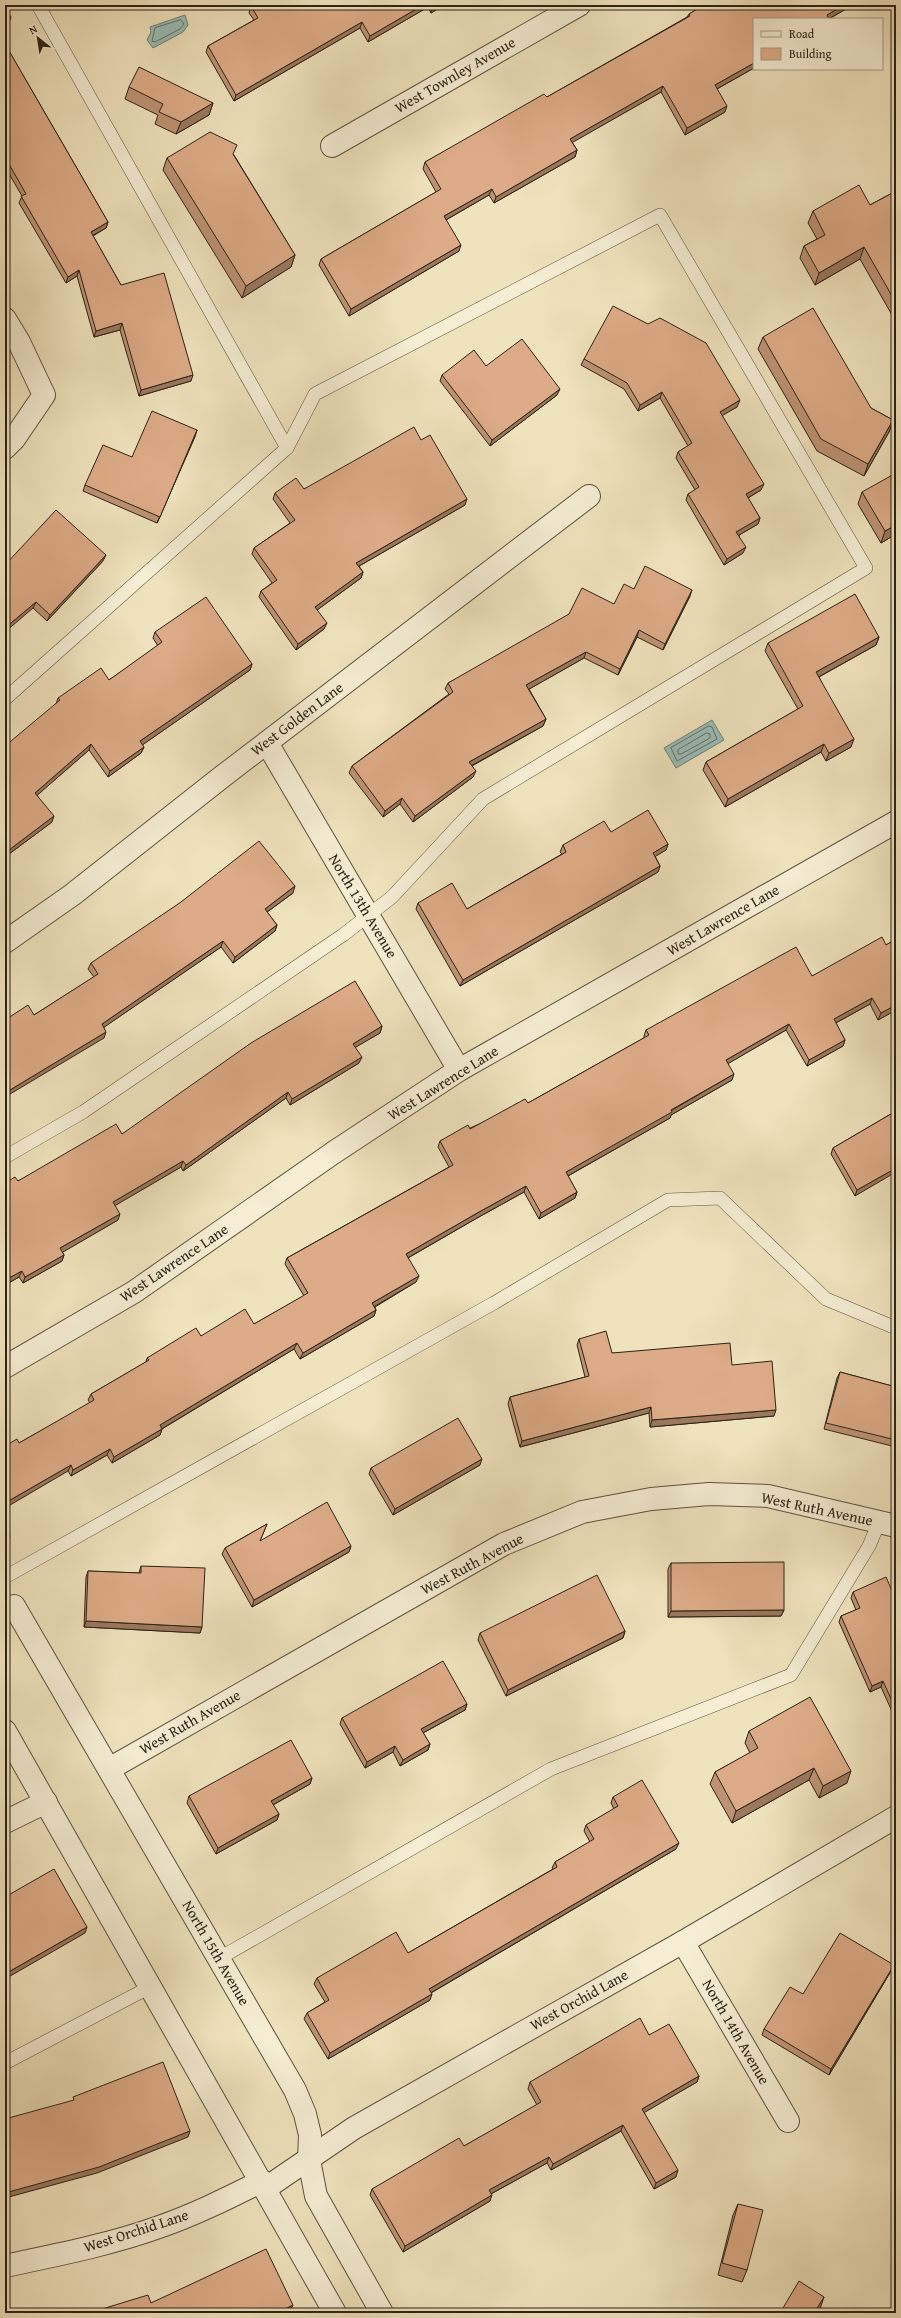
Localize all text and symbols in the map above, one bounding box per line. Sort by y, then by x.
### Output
north arrow [18,18,58,58]
legend [753,18,883,70]
text: N [26,20,41,38]
text: Road [789,25,815,42]
street label: West Townley Avenue [391,31,519,118]
text: Building [789,45,832,62]
street label: West Golden Lane [246,677,347,760]
street label: North 13th Avenue [324,850,403,962]
street label: West Lawrence Lane [663,879,783,960]
street label: West Lawrence Lane [383,1040,502,1125]
street label: West Lawrence Lane [115,1218,232,1307]
street label: West Ruth Avenue [759,1486,875,1531]
street label: West Ruth Avenue [417,1528,527,1600]
street label: West Ruth Avenue [135,1684,244,1759]
street label: North 15th Avenue [178,1896,255,2009]
street label: West Orchid Lane [526,1964,632,2035]
street label: North 14th Avenue [698,1975,775,2088]
street label: West Orchid Lane [81,2204,191,2257]

